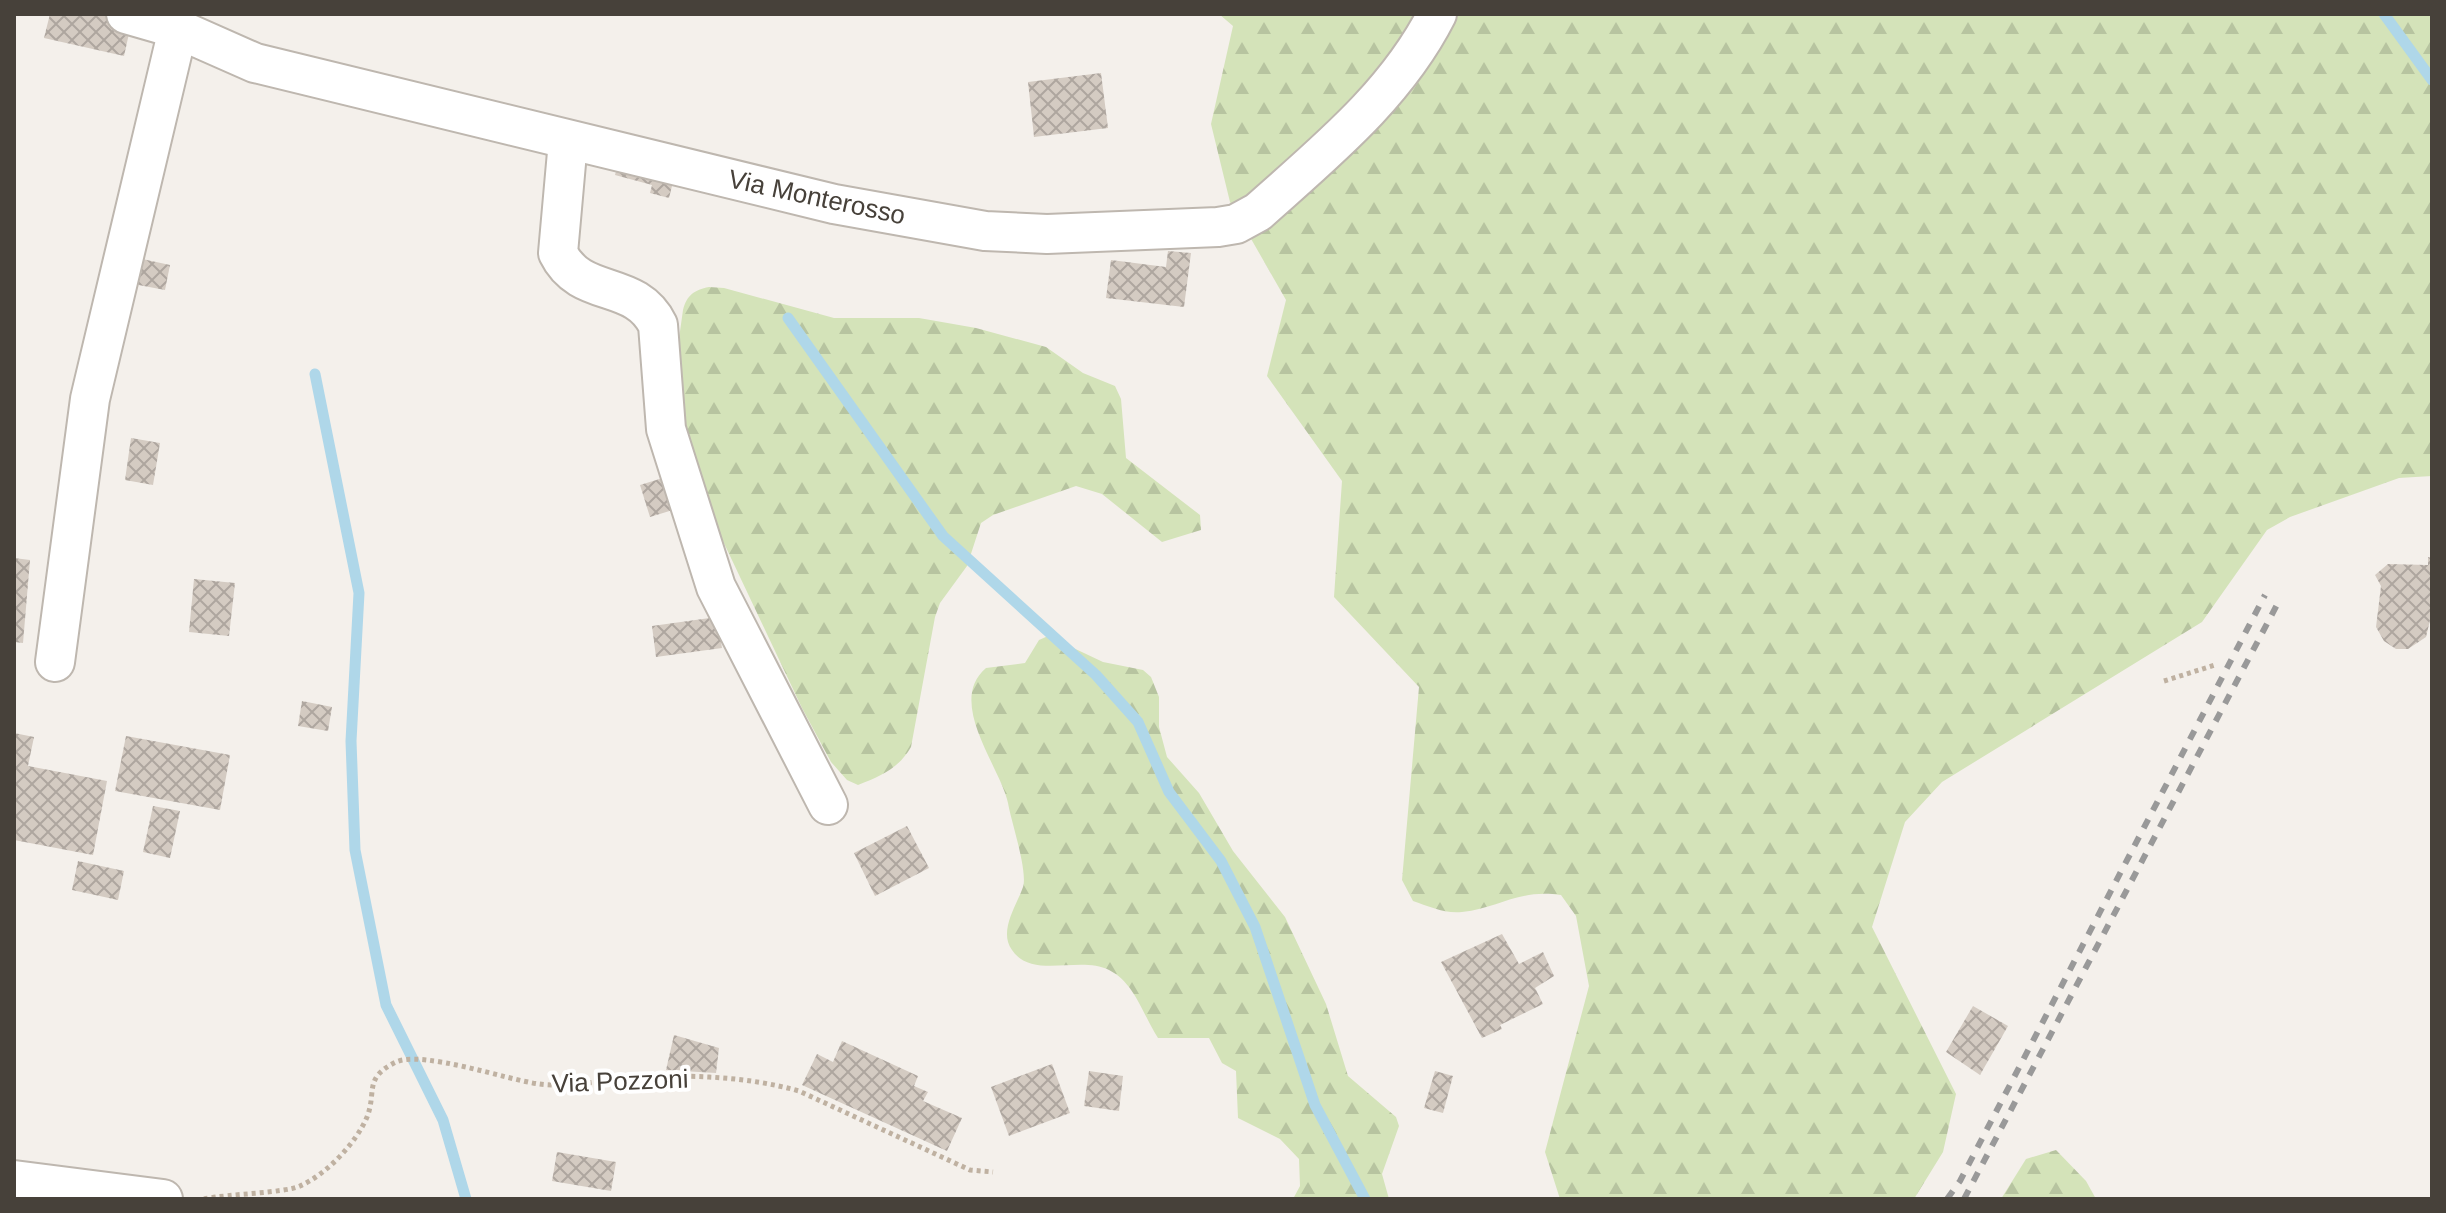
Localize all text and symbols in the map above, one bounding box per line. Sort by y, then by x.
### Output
street label: Via Monterosso [726,164,908,230]
street label: Via Pozzoni [551,1064,689,1098]

